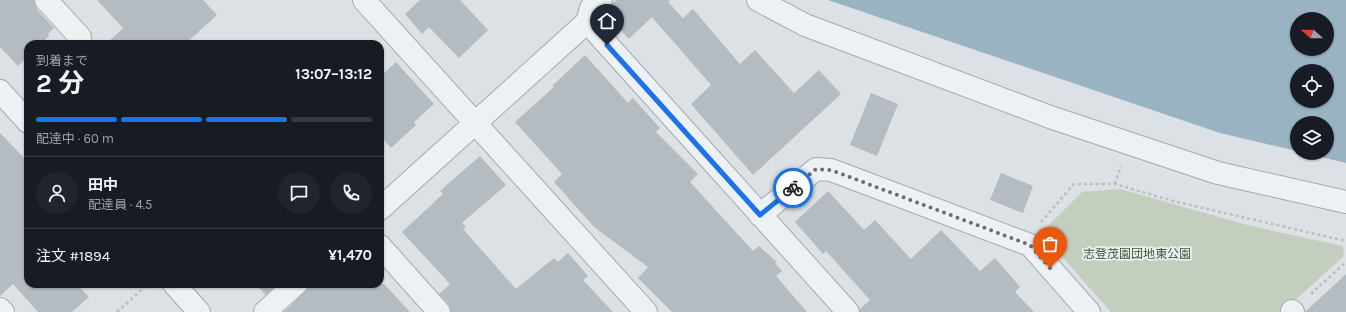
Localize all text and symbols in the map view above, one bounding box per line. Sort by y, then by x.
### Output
pin [590,4,624,45]
icon: home [596,10,618,32]
north arrow [1290,12,1334,56]
map controls [1290,12,1334,160]
text: 到着まで [36,53,88,68]
button: locate [1290,64,1334,108]
text: 13:07–13:12 [295,65,372,83]
text: 2 分 [36,68,84,99]
button: layers [1290,116,1334,160]
text: 配達中 · 60 m [36,131,114,146]
courier [773,168,813,208]
button: person [36,172,78,214]
button: chat [278,172,320,214]
button: phone [330,172,372,214]
text: 田中 [88,176,118,194]
icon: bike [782,177,804,199]
text: 配達員 · 4.5 [88,197,152,212]
pin [1033,227,1067,268]
icon: bag [1039,233,1061,255]
text: ¥1,470 [328,246,372,264]
text: 注文 #1894 [36,247,110,265]
park label: 志登茂園団地東公園 [1083,247,1191,261]

